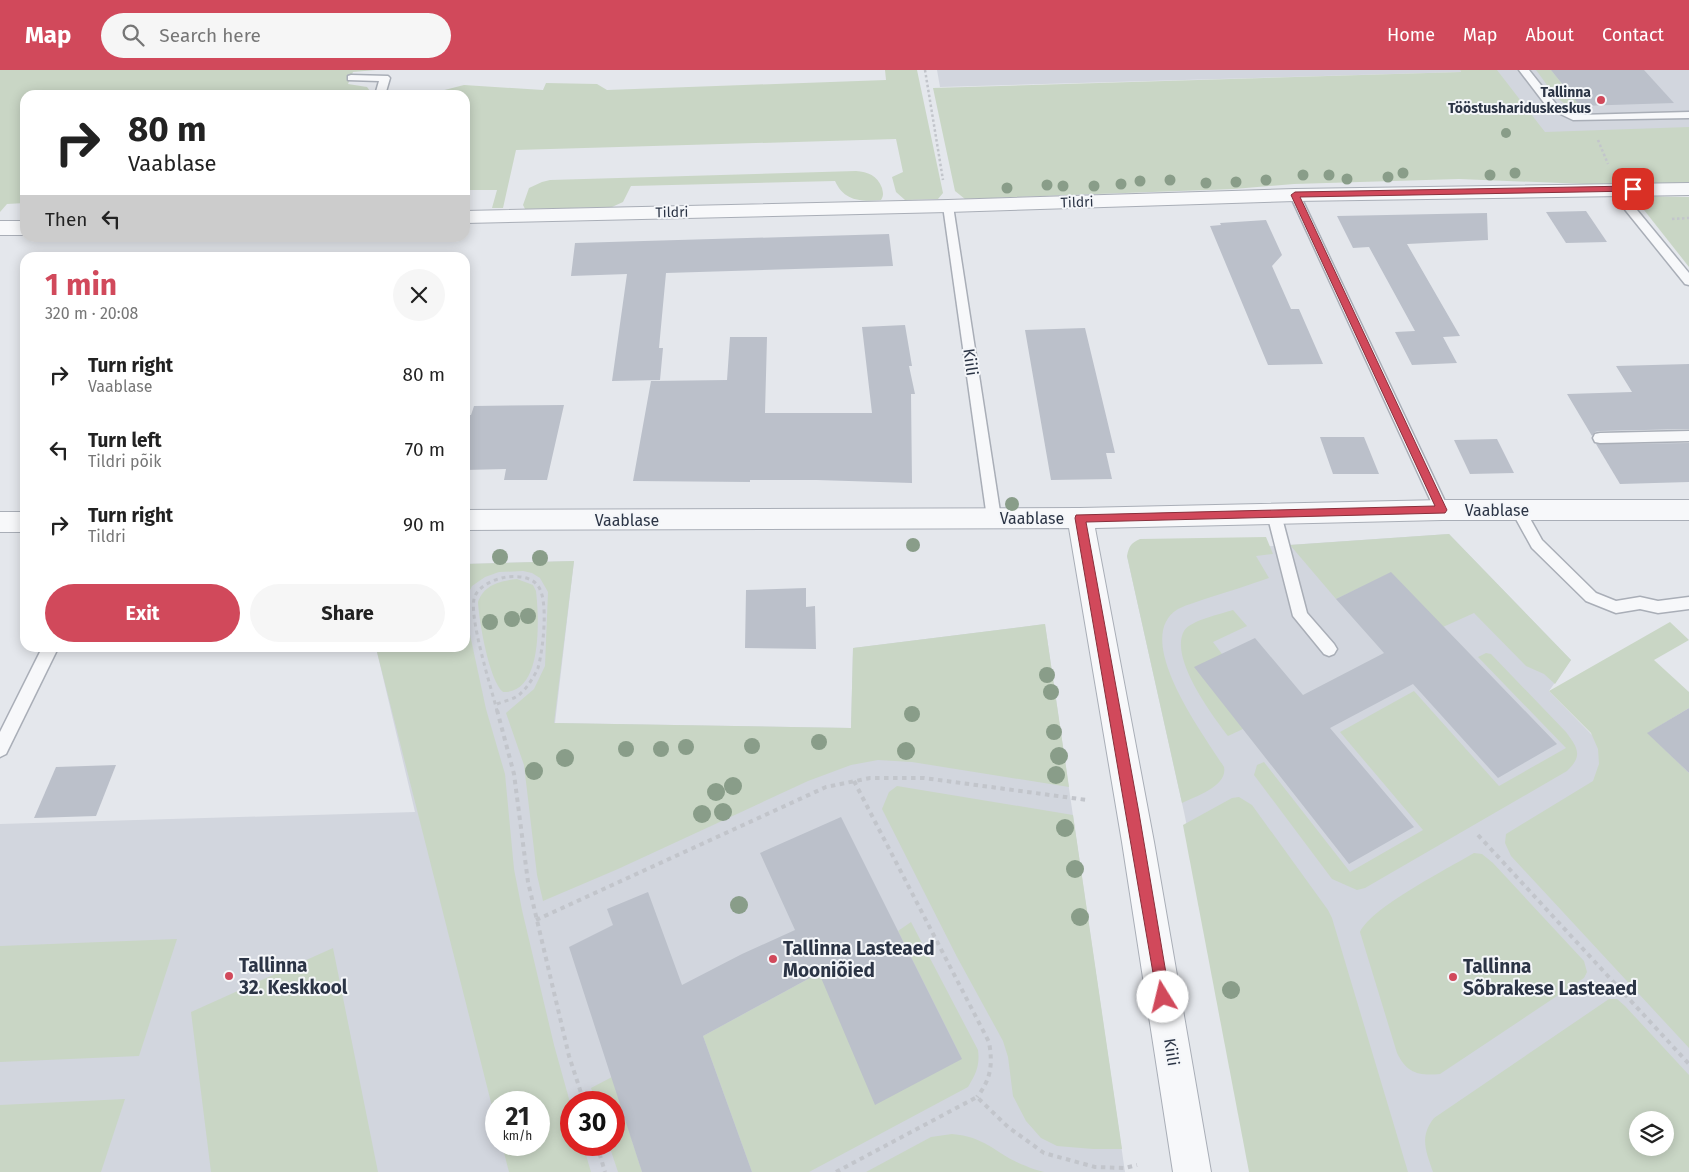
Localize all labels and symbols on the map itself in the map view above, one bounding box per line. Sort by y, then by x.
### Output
place label: Tallinna Tööstushariduskeskus [1448,84,1591,117]
marker: Tallinna Tööstushariduskeskus [1595,94,1607,106]
pin [1612,168,1654,210]
street label: Tildri [1060,193,1094,212]
street label: Tildri [655,204,689,221]
street label: Kiili [959,347,982,377]
street label: Vaablase [1465,501,1529,520]
street label: Vaablase [1000,509,1064,528]
street label: Vaablase [595,511,659,530]
place label: Tallinna Lasteaed Mooniõied [783,937,935,982]
marker: Tallinna Lasteaed Mooniõied [767,953,779,965]
place label: Tallinna 32. Keskkool [238,954,348,999]
place label: Tallinna Sõbrakese Lasteaed [1463,955,1637,1000]
marker: Tallinna 32. Keskkool [223,970,235,982]
position arrow [1136,970,1188,1022]
marker: Tallinna Sõbrakese Lasteaed [1447,971,1459,983]
street label: Kiili [1160,1037,1183,1067]
speed limit sign: 30 [560,1091,625,1156]

